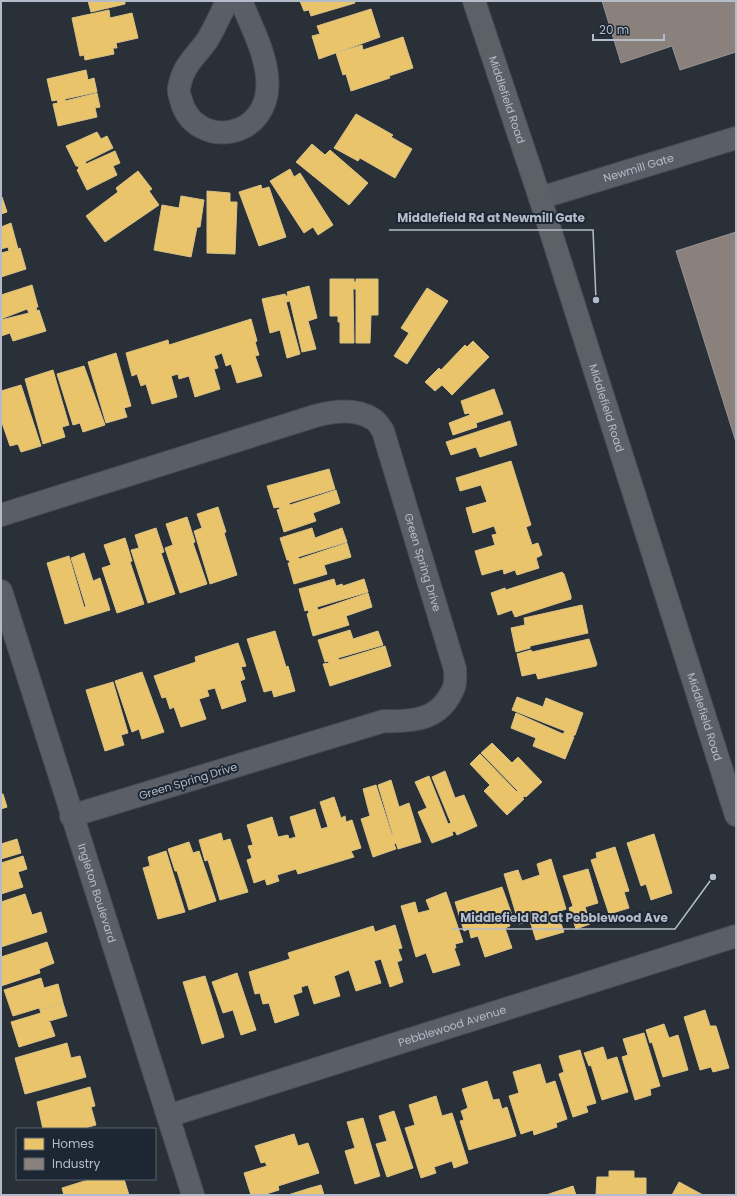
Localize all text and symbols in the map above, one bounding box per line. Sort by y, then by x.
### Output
scale bar [593,16,664,42]
text: 20 m [599,21,629,38]
street label: Middlefield Road [485,54,529,146]
street label: Newmill Gate [601,149,676,186]
callout: Middlefield Rd at Newmill Gate [389,206,593,230]
text: Middlefield Rd at Newmill Gate [397,209,585,226]
street label: Middlefield Road [585,362,628,454]
street label: Green Spring Drive [400,511,445,614]
street label: Middlefield Road [683,671,726,763]
street label: Green Spring Drive [137,758,239,804]
street label: Ingleton Boulevard [74,841,120,945]
callout: Middlefield Rd at Pebblewood Ave [452,905,675,929]
text: Middlefield Rd at Pebblewood Ave [460,909,668,926]
street label: Pebblewood Avenue [396,1001,508,1051]
legend [16,1128,156,1180]
text: Homes [52,1135,94,1152]
text: Industry [52,1155,101,1172]

